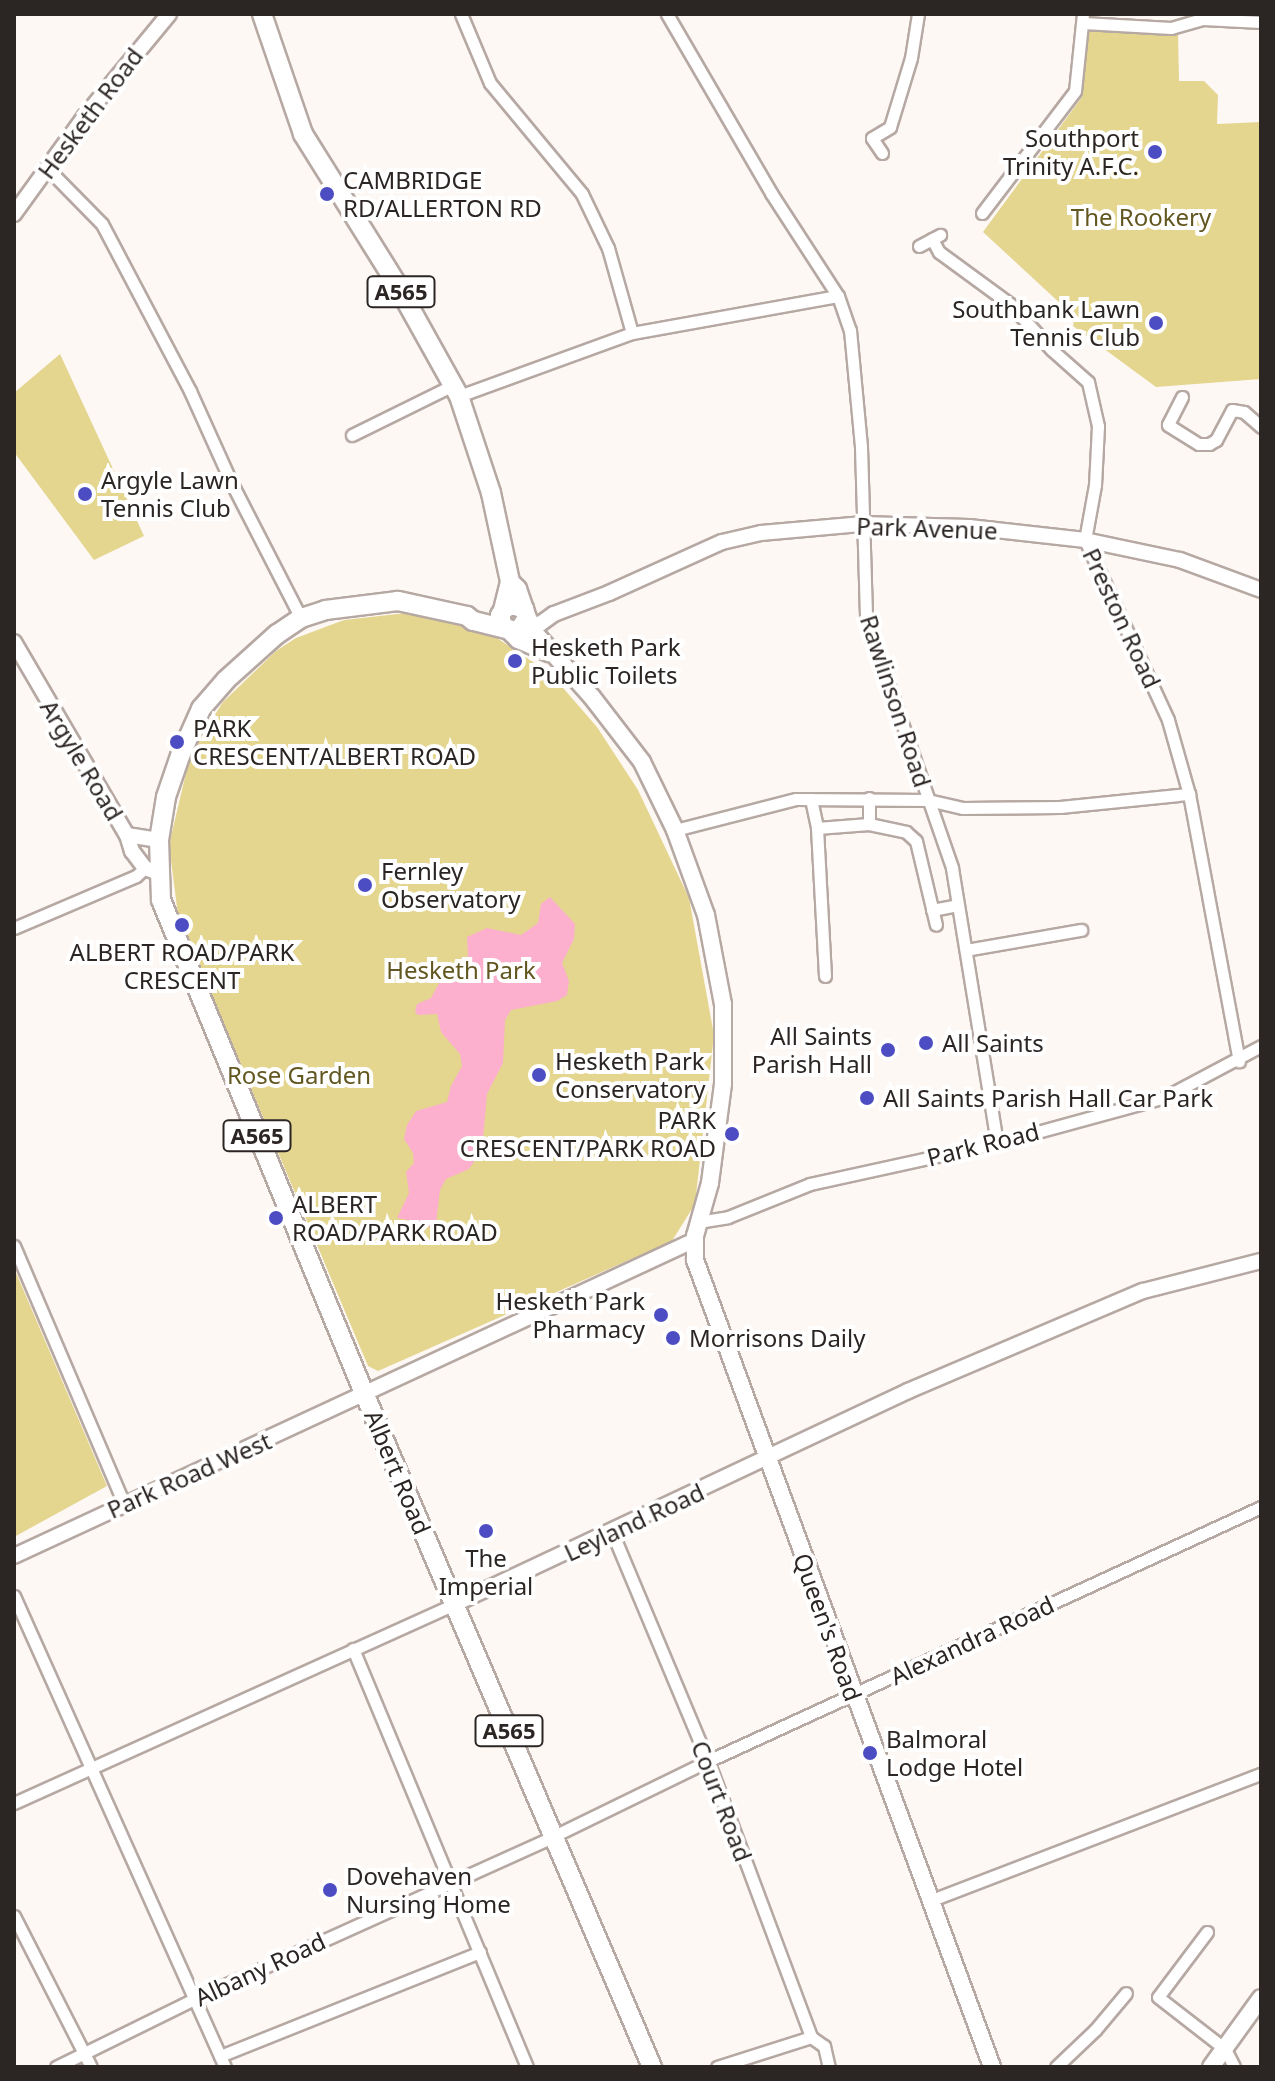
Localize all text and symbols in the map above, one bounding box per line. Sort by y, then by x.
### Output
street label: Hesketh Road [31,42,149,184]
place label: Southport Trinity A.F.C. [1003,124,1139,180]
marker: Southport Trinity A.F.C. [1146,143,1164,161]
place label: CAMBRIDGE RD/ALLERTON RD [343,166,542,222]
marker: CAMBRIDGE RD/ALLERTON RD [318,185,336,203]
park label: The Rookery [1071,203,1211,231]
road number: A565 [365,274,437,310]
place label: Southbank Lawn Tennis Club [952,295,1140,351]
marker: Southbank Lawn Tennis Club [1147,314,1165,332]
place label: Argyle Lawn Tennis Club [101,466,239,522]
marker: Argyle Lawn Tennis Club [76,485,94,503]
street label: Park Avenue [856,511,998,545]
street label: Preston Road [1077,544,1167,692]
street label: Rawlinson Road [855,611,937,791]
place label: Hesketh Park Public Toilets [531,633,681,689]
marker: Hesketh Park Public Toilets [506,652,524,670]
street label: Argyle Road [35,694,129,826]
place label: PARK CRESCENT/ALBERT ROAD [193,714,476,770]
marker: PARK CRESCENT/ALBERT ROAD [168,733,186,751]
place label: Fernley Observatory [381,857,520,913]
marker: Fernley Observatory [356,876,374,894]
marker: ALBERT ROAD/PARK CRESCENT [173,916,191,934]
place label: ALBERT ROAD/PARK CRESCENT [70,938,294,994]
park label: Hesketh Park [386,956,536,984]
place label: All Saints Parish Hall [752,1022,872,1078]
place label: All Saints [942,1029,1044,1057]
marker: All Saints [917,1034,935,1052]
marker: All Saints Parish Hall [879,1041,897,1059]
place label: Hesketh Park Conservatory [555,1047,705,1103]
park label: Rose Garden [227,1061,371,1089]
marker: Hesketh Park Conservatory [530,1066,548,1084]
place label: All Saints Parish Hall Car Park [883,1084,1213,1112]
marker: All Saints Parish Hall Car Park [858,1089,876,1107]
place label: PARK CRESCENT/PARK ROAD [460,1106,716,1162]
street label: Park Road [924,1116,1042,1172]
road number: A565 [221,1118,293,1154]
marker: PARK CRESCENT/PARK ROAD [723,1125,741,1143]
place label: ALBERT ROAD/PARK ROAD [292,1190,498,1246]
marker: ALBERT ROAD/PARK ROAD [267,1209,285,1227]
place label: Hesketh Park Pharmacy [495,1287,645,1343]
marker: Hesketh Park Pharmacy [652,1306,670,1324]
place label: Morrisons Daily [689,1324,865,1352]
marker: Morrisons Daily [664,1329,682,1347]
street label: Albert Road [359,1405,437,1539]
street label: Park Road West [103,1426,275,1524]
street label: Leyland Road [559,1477,709,1567]
marker: The Imperial [477,1522,495,1540]
place label: The Imperial [439,1544,533,1600]
street label: Queen's Road [788,1549,868,1705]
street label: Alexandra Road [886,1590,1058,1690]
road number: A565 [473,1713,545,1749]
place label: Balmoral Lodge Hotel [886,1725,1023,1781]
street label: Court Road [686,1737,758,1865]
marker: Balmoral Lodge Hotel [861,1744,879,1762]
place label: Dovehaven Nursing Home [346,1862,511,1918]
marker: Dovehaven Nursing Home [321,1881,339,1899]
street label: Albany Road [190,1926,330,2012]

